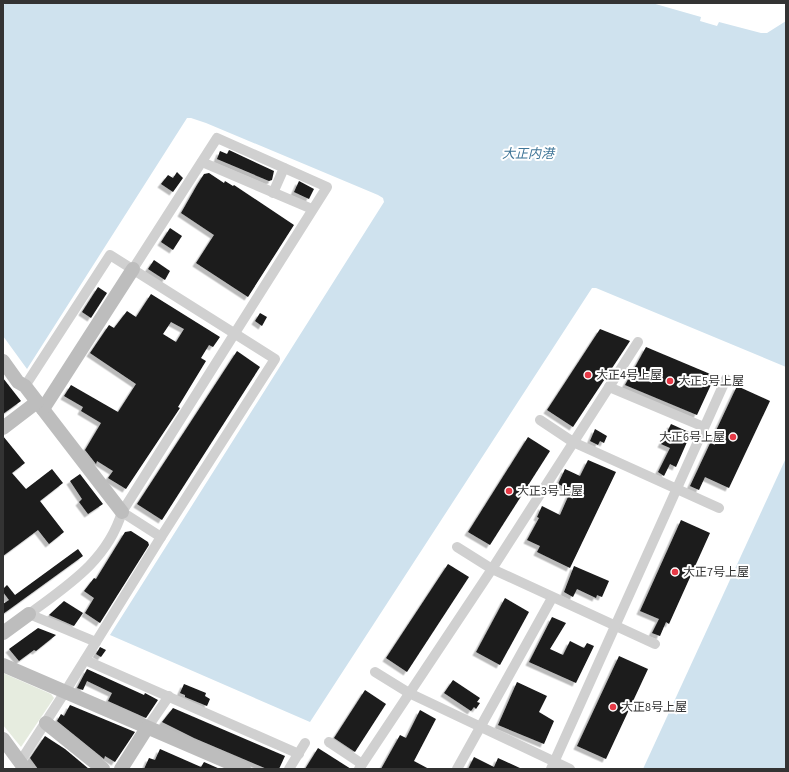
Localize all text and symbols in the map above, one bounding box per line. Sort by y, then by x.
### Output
water label: 大正内港 [502,145,556,163]
place label: 大正4号上屋 [596,367,662,384]
marker: 大正4号上屋 [583,370,593,380]
place label: 大正5号上屋 [678,373,744,390]
marker: 大正5号上屋 [665,376,675,386]
place label: 大正6号上屋 [659,429,725,446]
marker: 大正6号上屋 [728,432,738,442]
place label: 大正3号上屋 [517,483,583,500]
marker: 大正3号上屋 [504,486,514,496]
place label: 大正7号上屋 [683,564,749,581]
marker: 大正7号上屋 [670,567,680,577]
place label: 大正8号上屋 [621,699,687,716]
marker: 大正8号上屋 [608,702,618,712]

